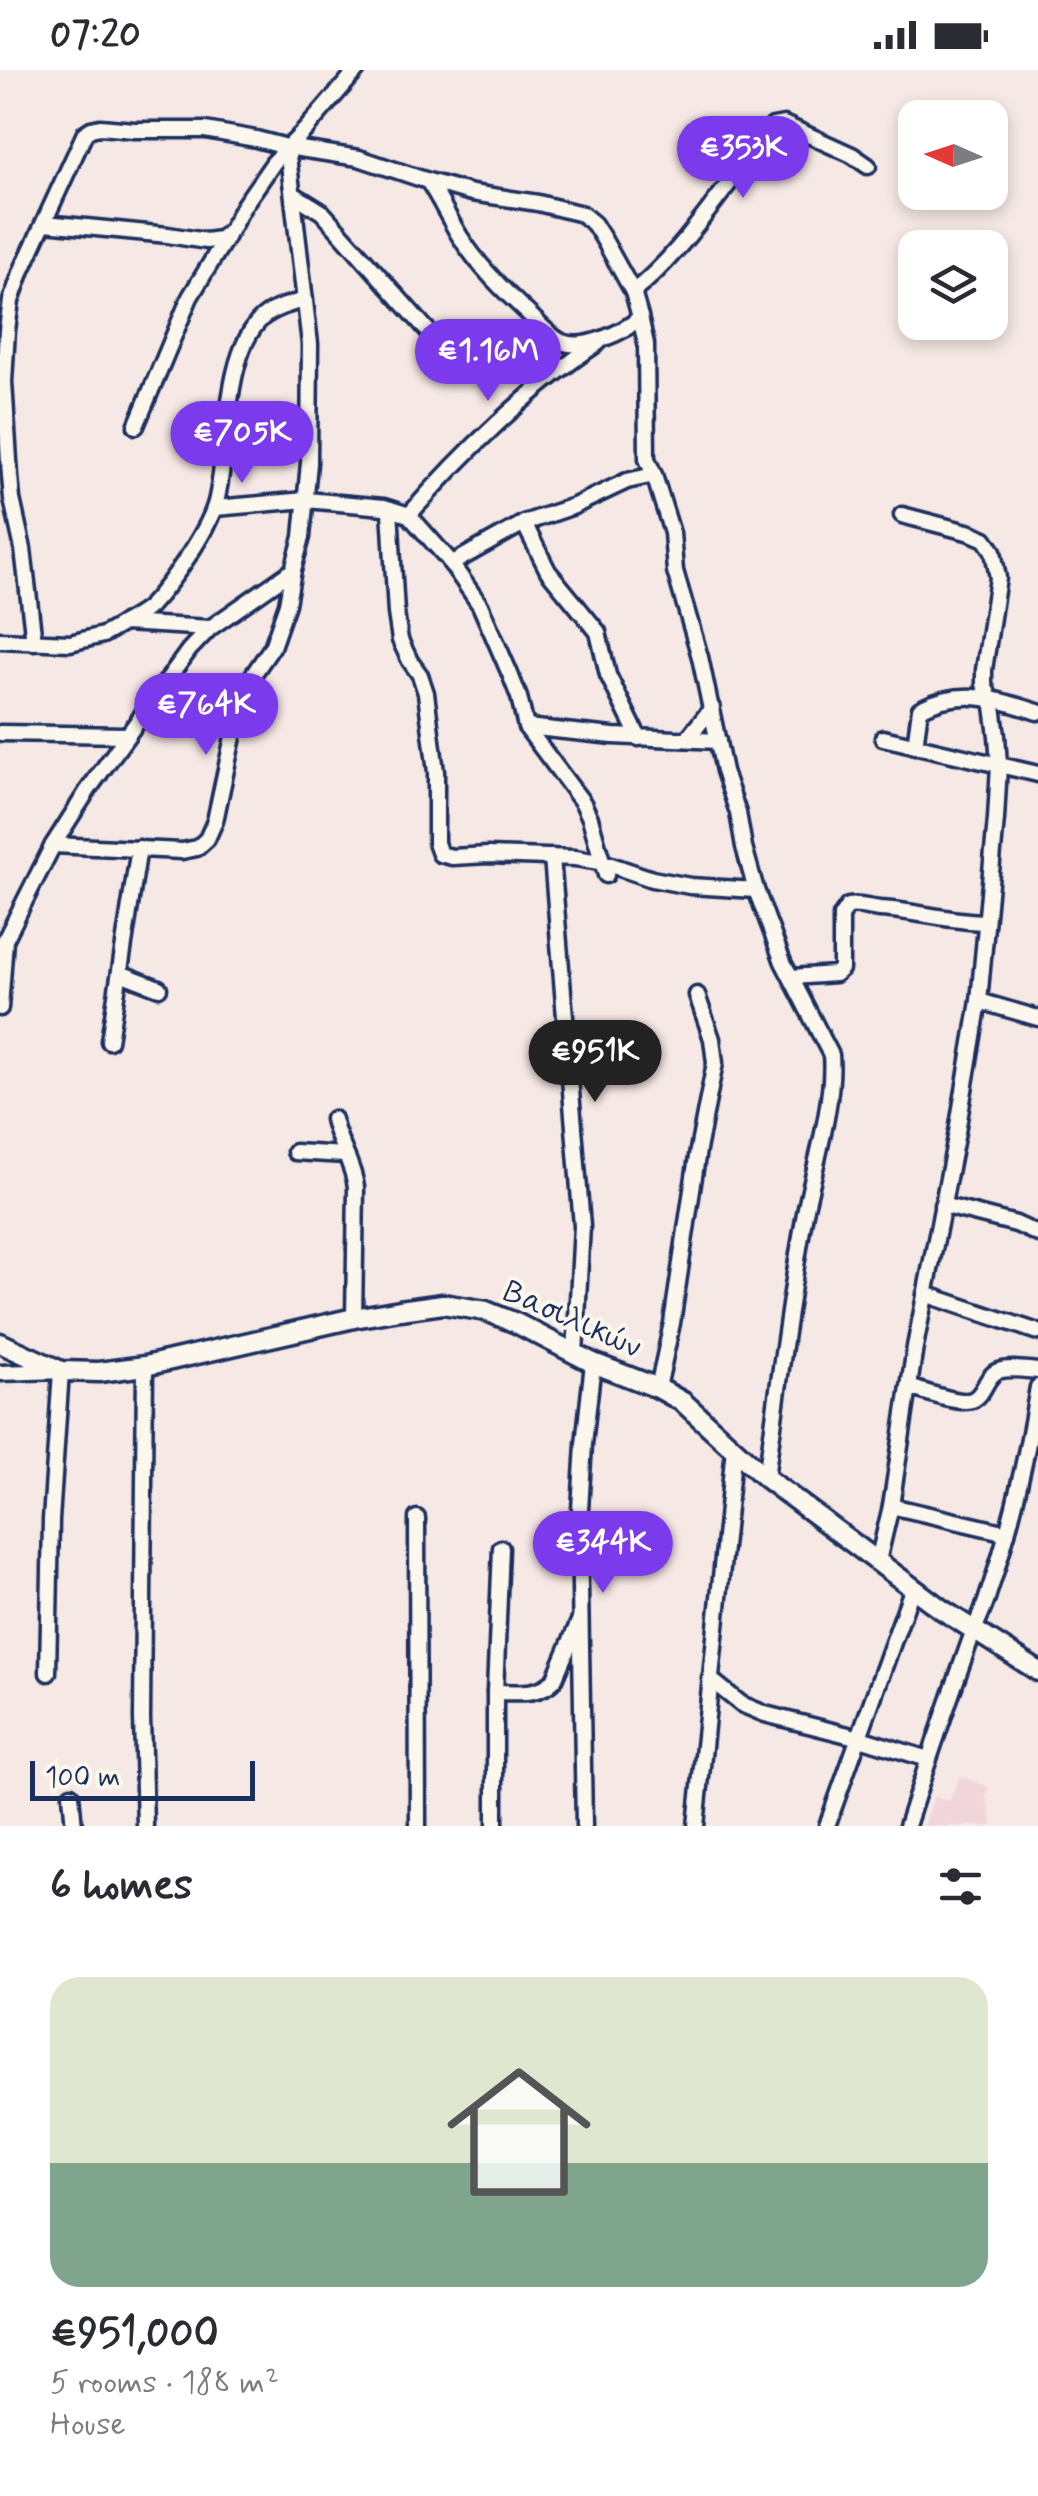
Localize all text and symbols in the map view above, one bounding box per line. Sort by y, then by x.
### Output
text: 07:20 [50,11,141,60]
north arrow [898,100,1008,210]
map controls [898,100,1008,340]
pin: €353K [673,116,813,201]
text: €353K [699,127,787,169]
button: layers [898,230,1008,340]
pin: €1.16M [407,319,569,404]
text: €1.16M [437,330,539,372]
pin: €705K [172,401,312,486]
text: €705K [192,412,292,454]
pin: €764K [136,673,276,758]
text: €764K [156,684,256,726]
pin: €951K [525,1020,665,1105]
text: €951K [551,1031,639,1073]
street label: Βασιλικών [497,1271,648,1369]
pin: €344K [533,1511,673,1596]
text: €344K [555,1522,651,1564]
scale bar [30,1756,255,1800]
text: 100 m [45,1760,120,1797]
text: 6 homes [50,1859,193,1914]
icon: filters [933,1859,988,1914]
icon: home [429,2042,609,2222]
text: €951,000 [50,2307,219,2362]
text: 5 rooms · 188 m² [50,2362,279,2404]
text: House [50,2404,126,2446]

